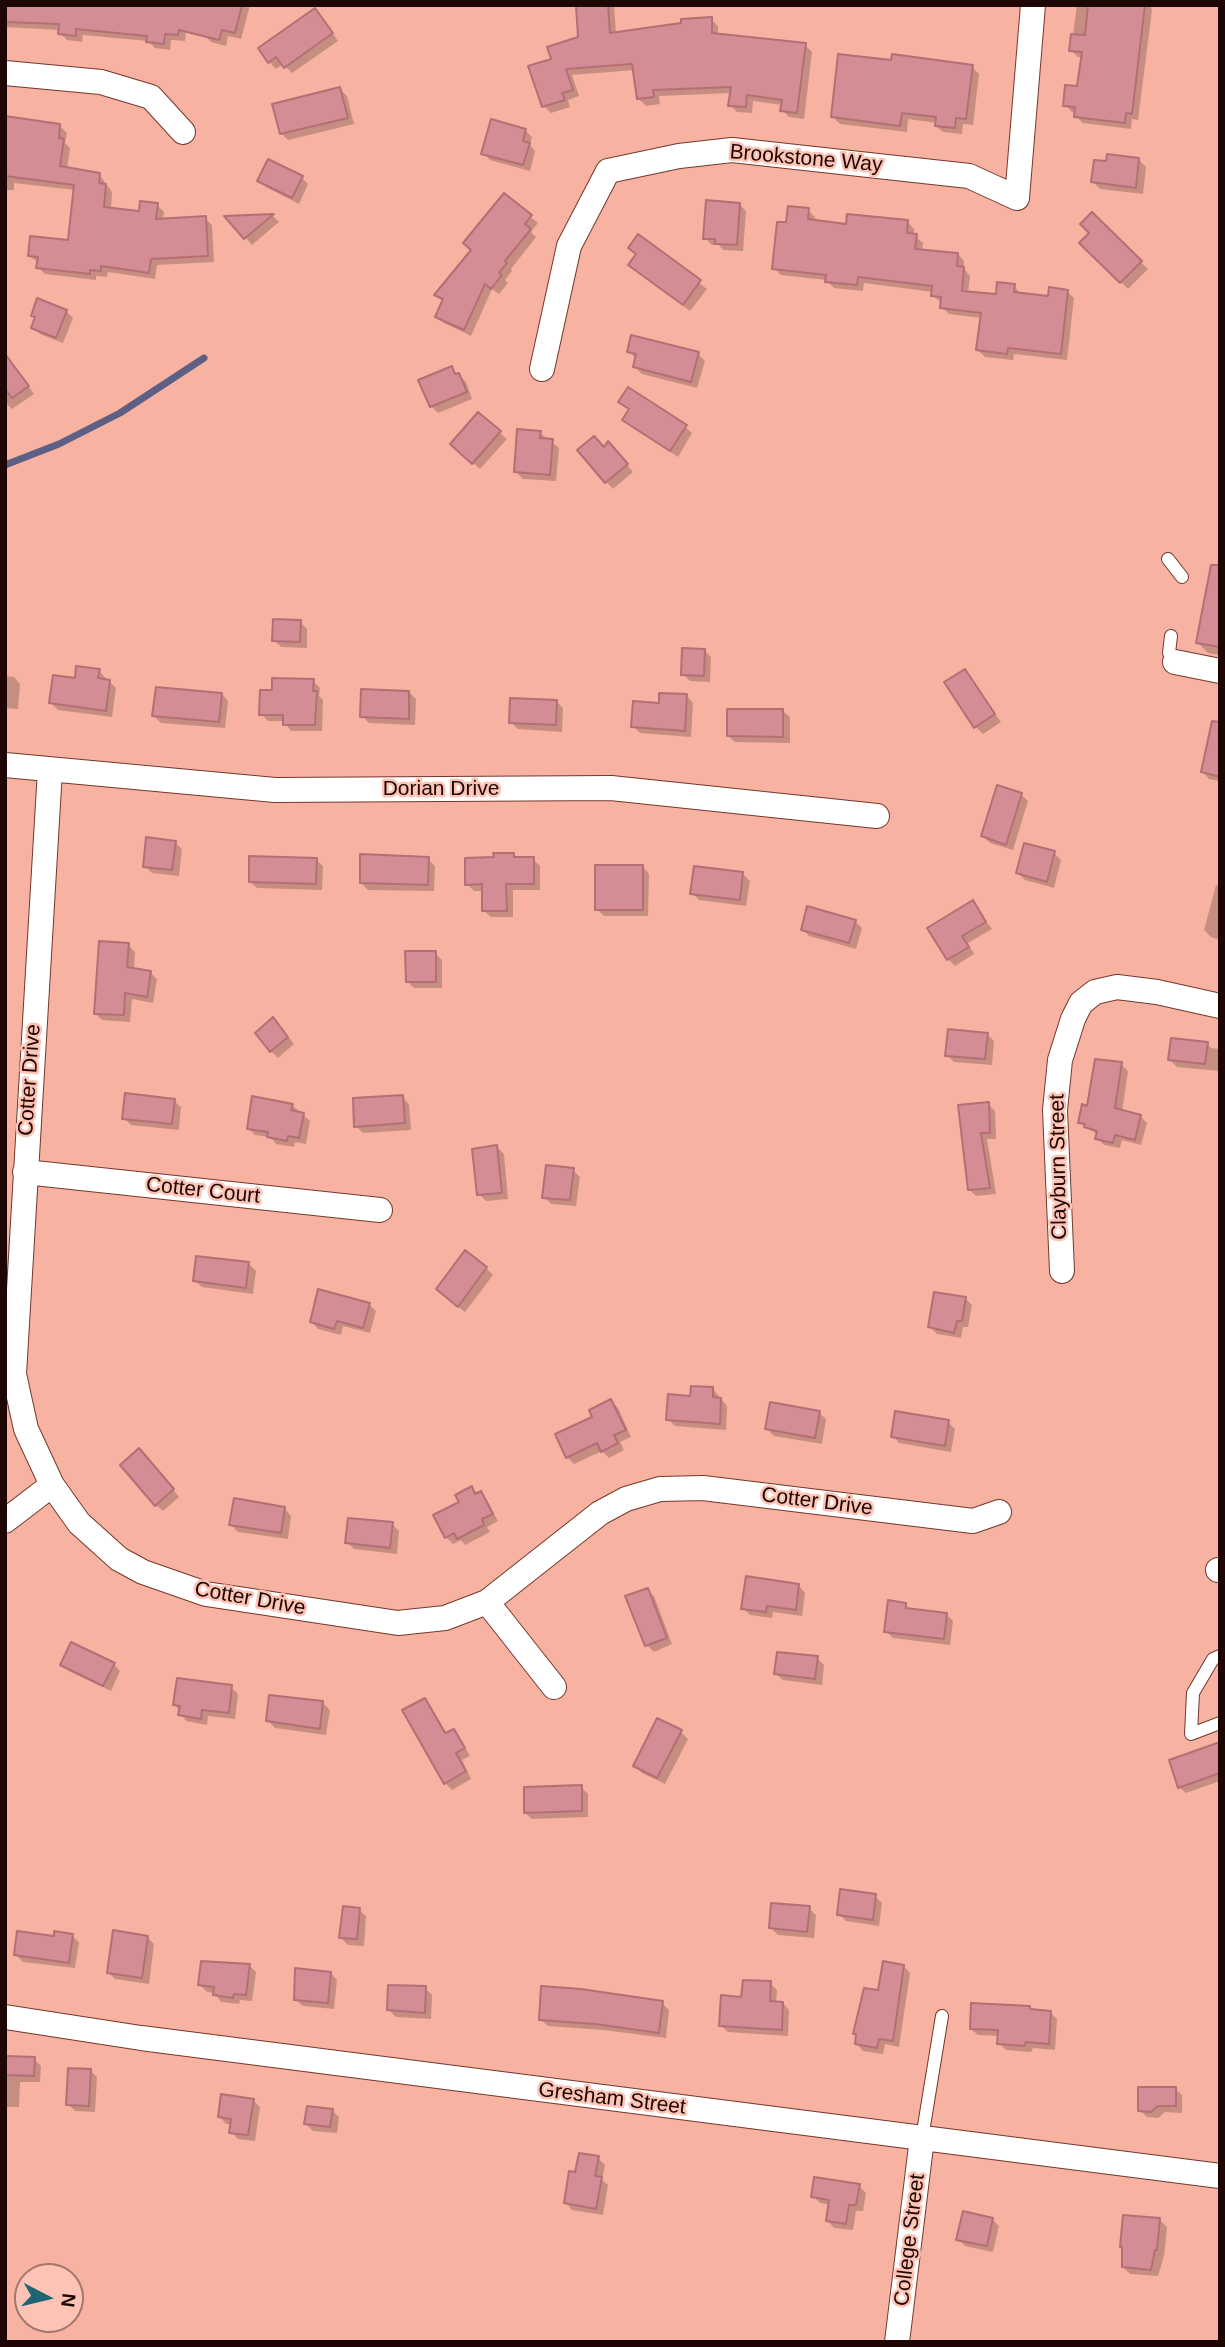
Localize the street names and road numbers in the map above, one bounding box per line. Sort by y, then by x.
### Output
street label: Brookstone Way [729,140,883,178]
street label: Dorian Drive [383,776,499,802]
street label: Cotter Drive [14,1023,46,1137]
street label: Clayburn Street [1045,1094,1073,1240]
street label: Cotter Court [145,1172,261,1210]
street label: Cotter Drive [760,1483,874,1521]
street label: Cotter Drive [193,1577,307,1621]
street label: Gresham Street [537,2077,687,2121]
street label: College Street [889,2172,931,2308]

